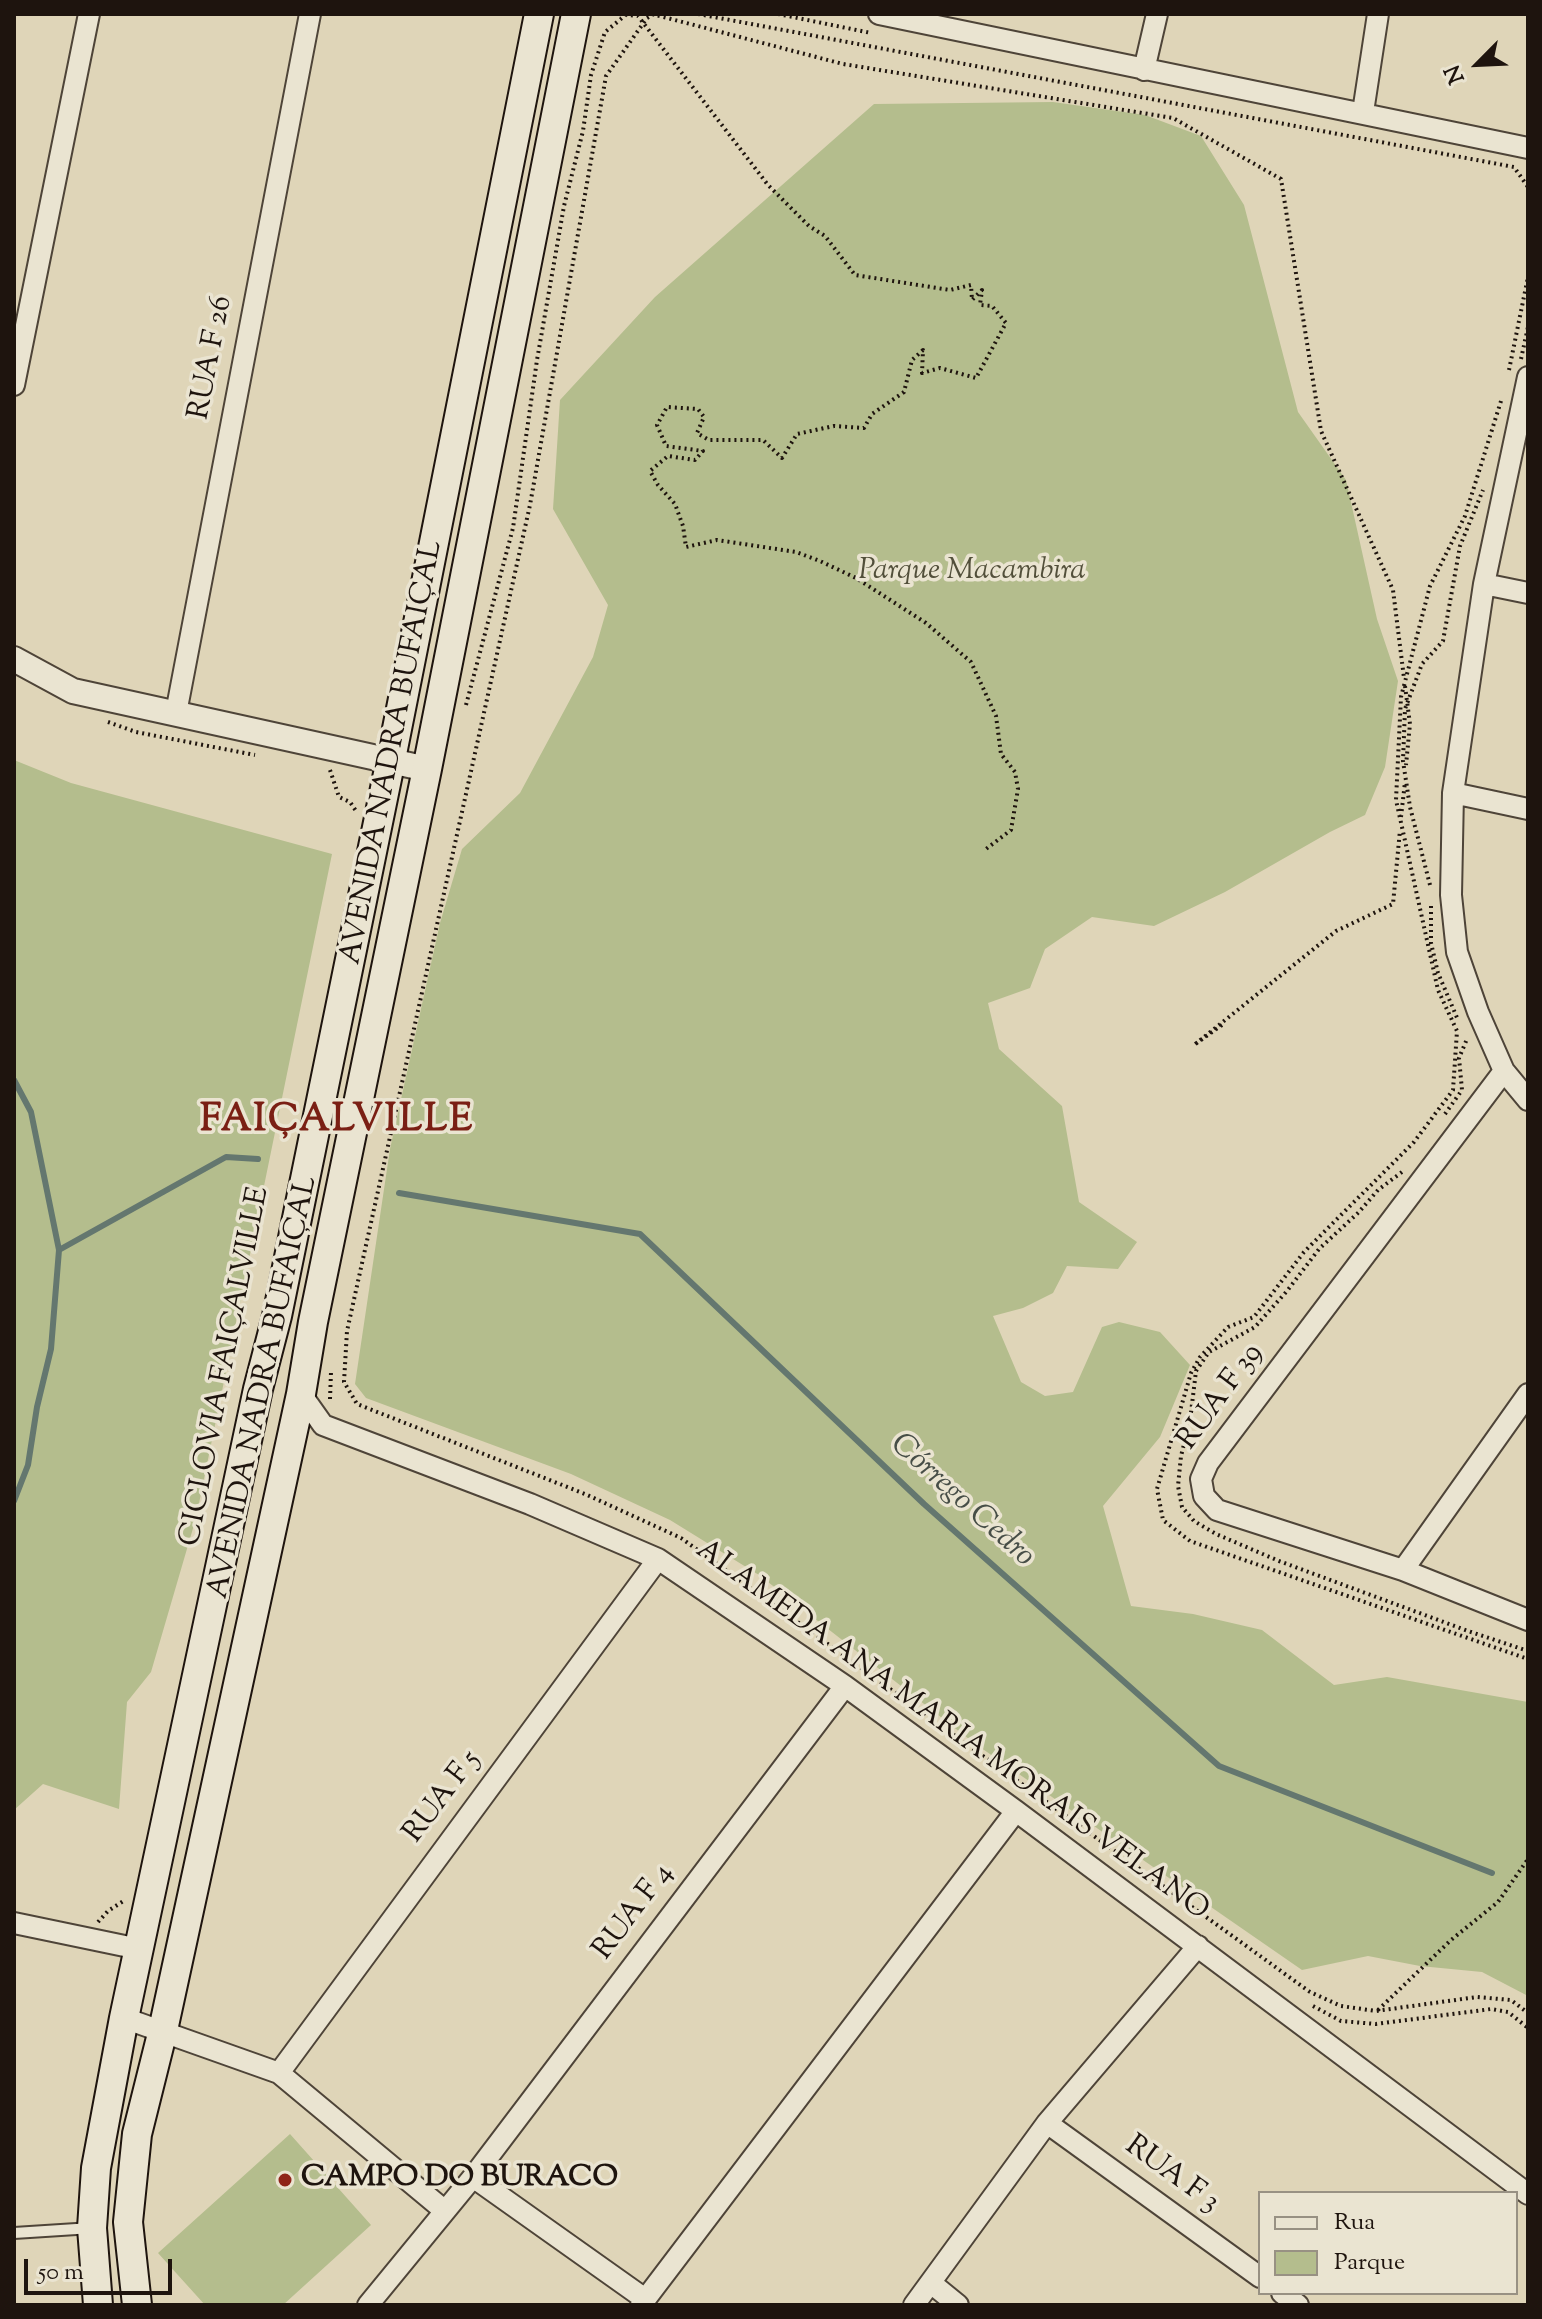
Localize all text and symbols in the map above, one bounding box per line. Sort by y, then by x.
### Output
north arrow [1438,24,1518,104]
text: N [1438,59,1474,88]
street label: RUA F 26 [183,293,243,423]
street label: AVENIDA NADRA BUFAIÇAL [335,538,453,968]
park label: Parque Macambira [858,555,1086,591]
district label: FAIÇALVILLE [200,1101,474,1147]
street label: AVENIDA NADRA BUFAIÇAL [203,1173,327,1603]
street label: CICLOVIA FAIÇALVILLE [174,1184,280,1550]
street label: RUA F 39 [1171,1338,1273,1458]
water label: Córrego Cedro [881,1427,1041,1577]
street label: ALAMEDA ANA MARIA MORAIS VELANO [687,1534,1215,1930]
street label: RUA F 5 [398,1745,490,1851]
street label: RUA F 4 [587,1858,683,1968]
street label: RUA F 3 [1117,2130,1225,2222]
place label: CAMPO DO BURACO [301,2162,618,2198]
marker: CAMPO DO BURACO [276,2171,294,2189]
legend [1258,2191,1518,2295]
text: Rua [1334,2206,1375,2240]
scale bar [28,2243,176,2293]
text: Parque [1334,2246,1405,2280]
text: 50 m [38,2256,84,2290]

